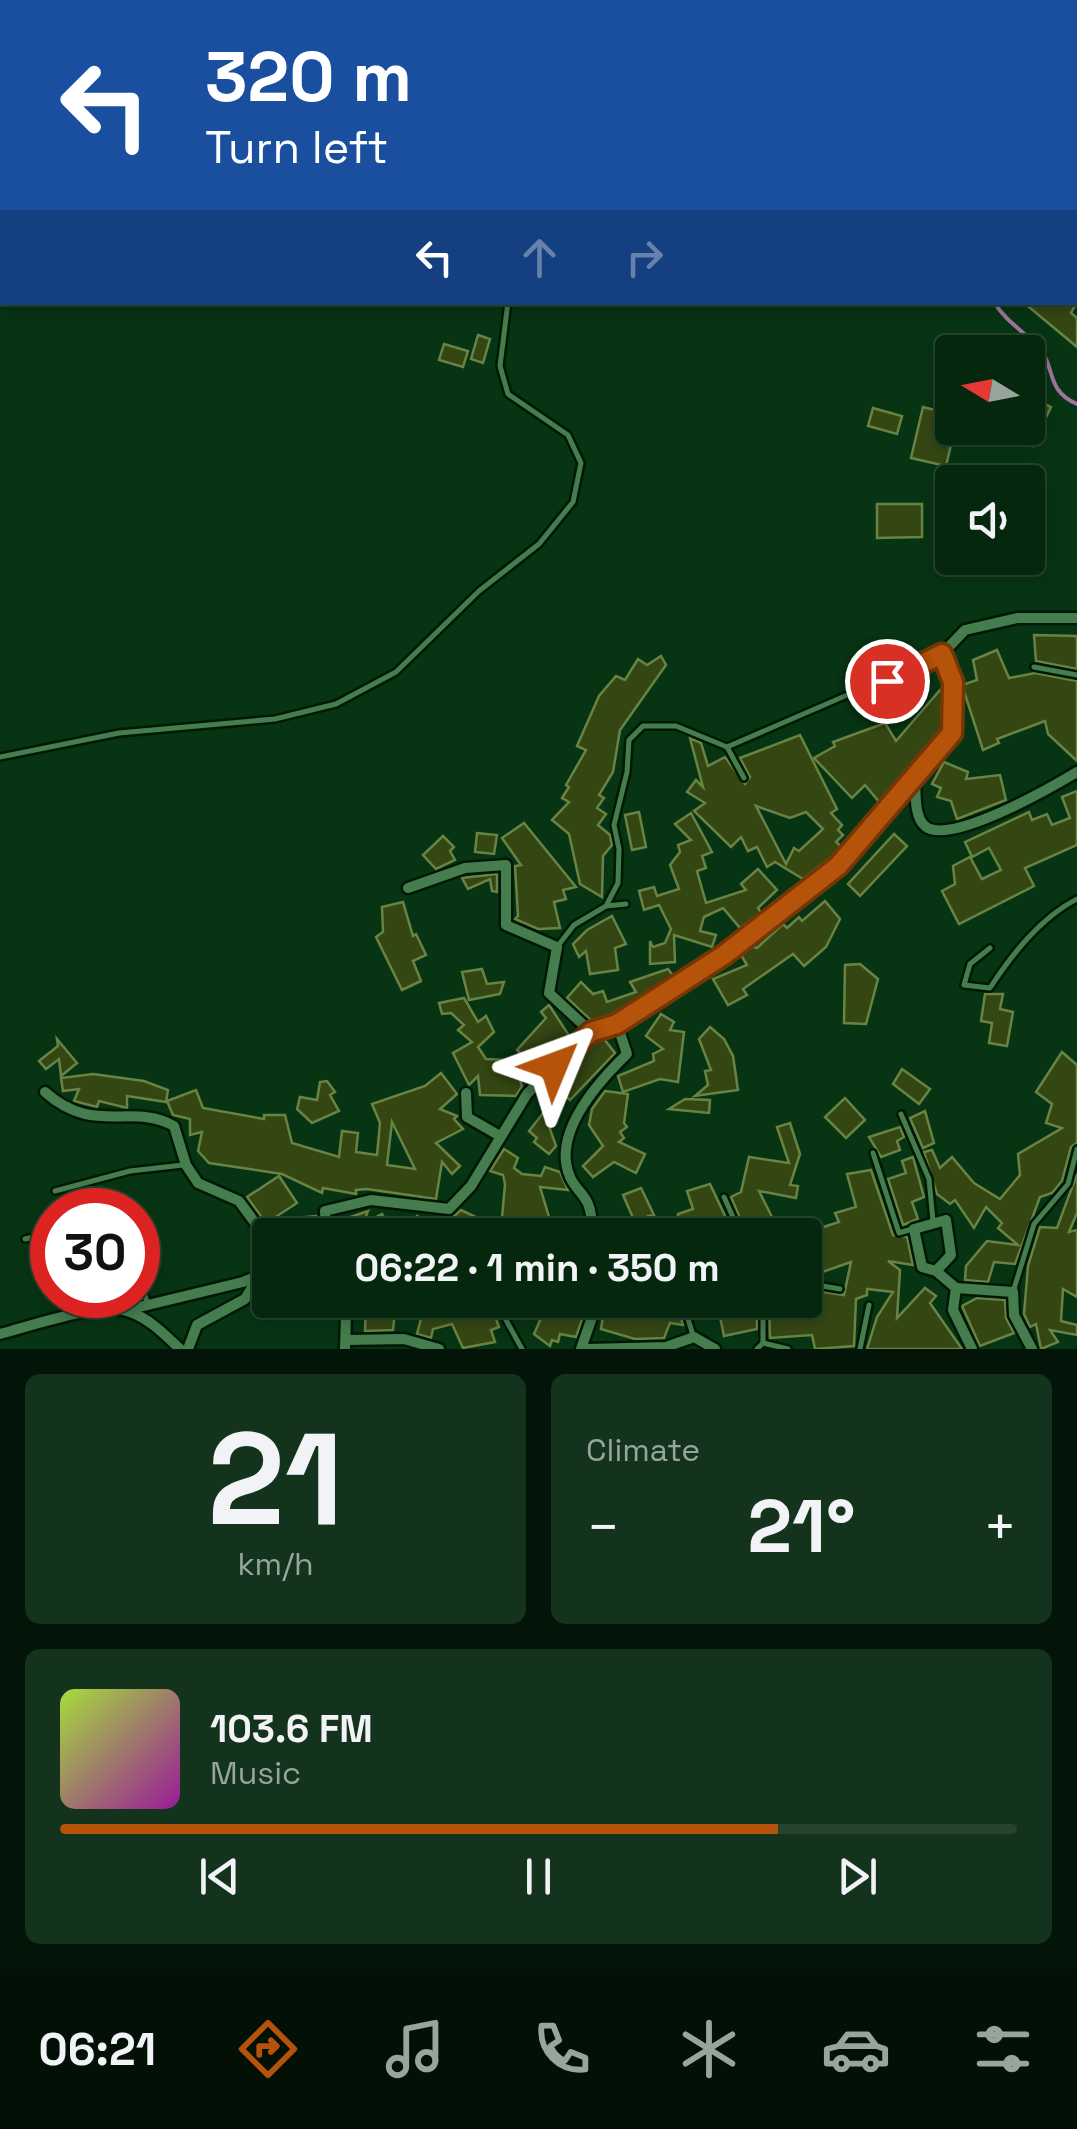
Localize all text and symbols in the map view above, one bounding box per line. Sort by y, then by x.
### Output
text: 320 m [205,32,412,121]
icon: left [40,40,170,170]
text: Turn left [205,119,388,176]
icon: left [407,230,462,285]
icon: ahead [512,230,567,285]
icon: right [617,230,672,285]
north arrow [935,335,1045,445]
map controls [935,335,1045,575]
button: sound [935,465,1045,575]
pin [845,639,930,724]
icon: arrive [860,654,915,709]
position arrow [502,1014,606,1118]
speed limit sign: 30 [30,1188,160,1318]
text: 06:22 · 1 min · 350 m [354,1244,720,1292]
text: 21 [208,1396,343,1562]
text: Climate [586,1430,700,1470]
text: 21° [747,1478,856,1574]
text: − [586,1492,620,1562]
text: + [983,1492,1017,1562]
text: km/h [237,1544,314,1584]
text: 103.6 FM [210,1705,373,1753]
text: Music [210,1753,301,1793]
icon: previous [192,1849,247,1904]
icon: pause [511,1849,566,1904]
icon: next [830,1849,885,1904]
icon: directions [233,2014,303,2084]
icon: music [380,2014,450,2084]
icon: phone [527,2014,597,2084]
icon: climate [674,2014,744,2084]
icon: car [821,2014,891,2084]
icon: filters [968,2014,1038,2084]
text: 06:21 [39,2021,156,2078]

